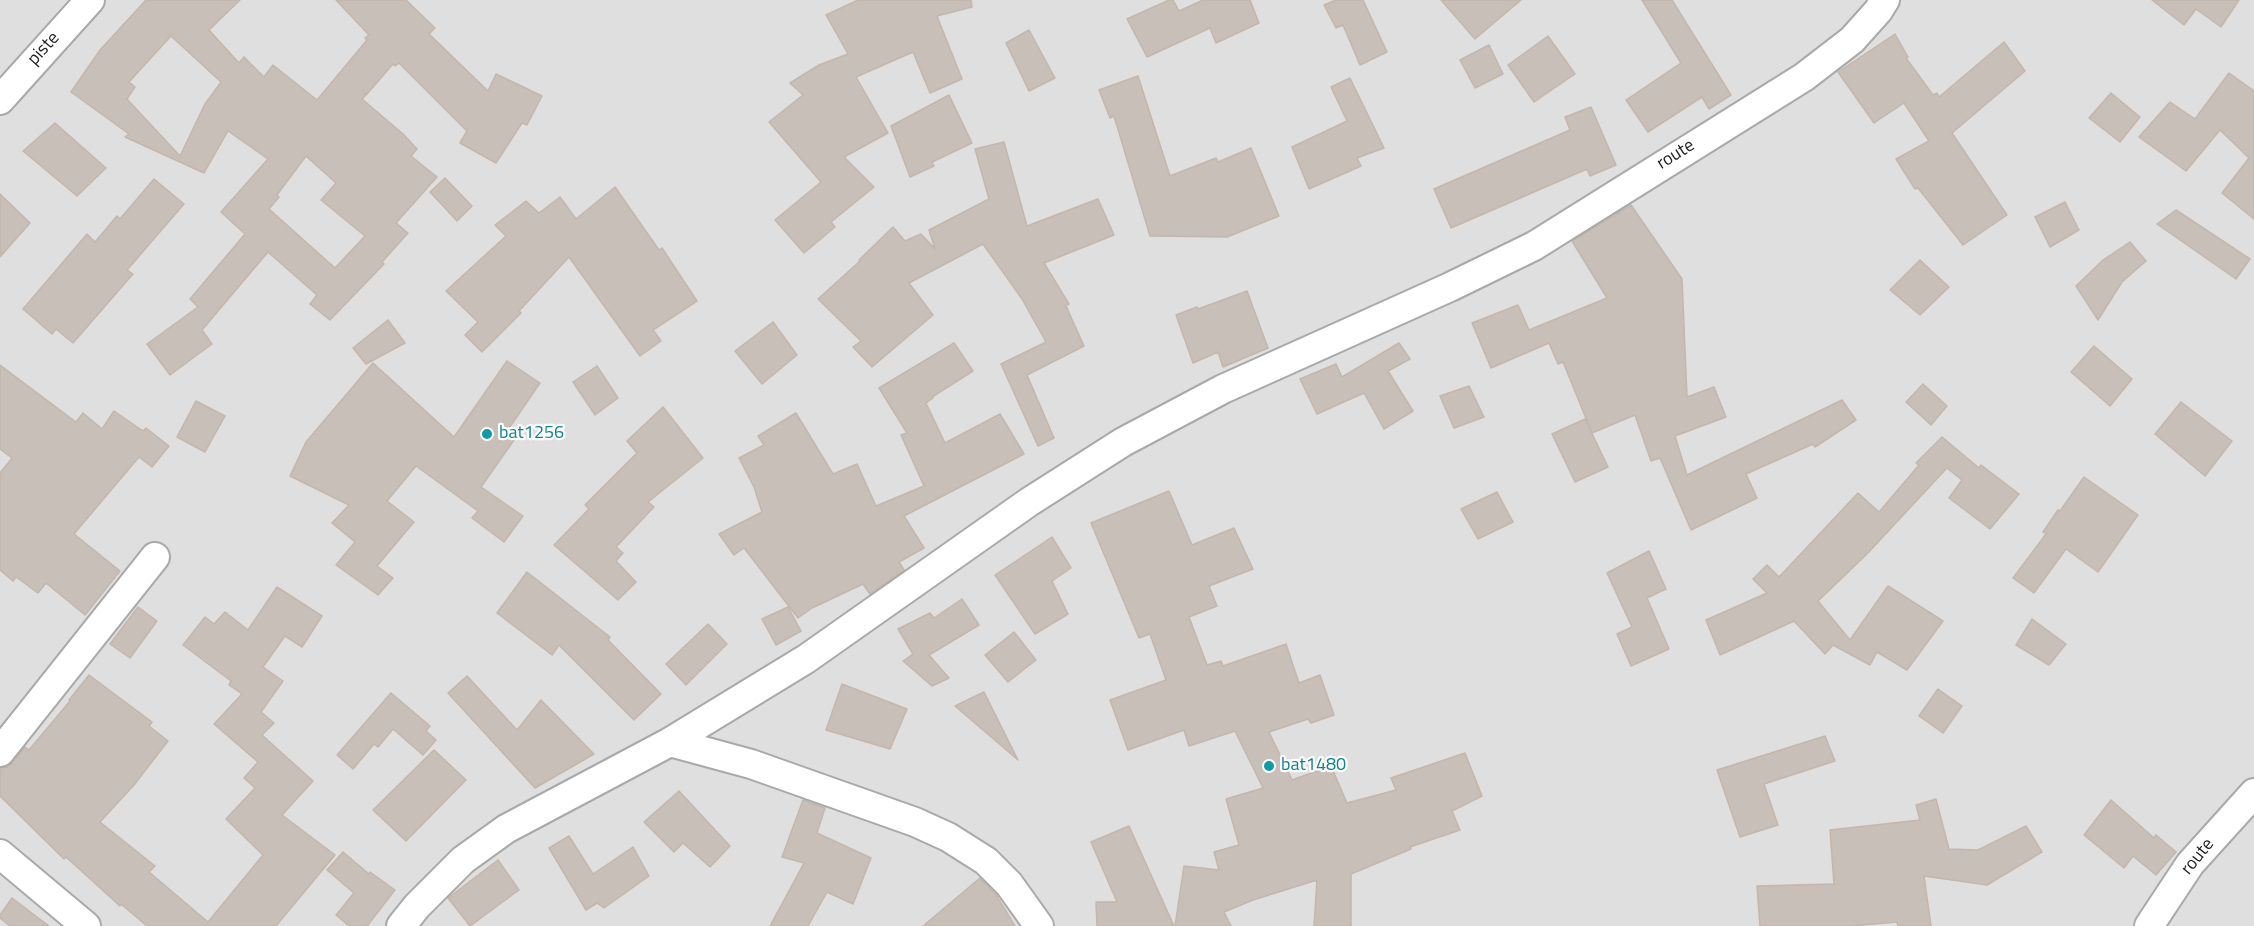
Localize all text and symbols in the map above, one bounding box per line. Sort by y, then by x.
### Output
street label: piste [24,28,64,70]
street label: route [1653,135,1699,175]
place label: bat1256 [499,423,564,445]
marker: bat1256 [480,427,494,441]
place label: bat1480 [1281,755,1346,777]
marker: bat1480 [1262,759,1276,773]
street label: route [2177,834,2219,880]

